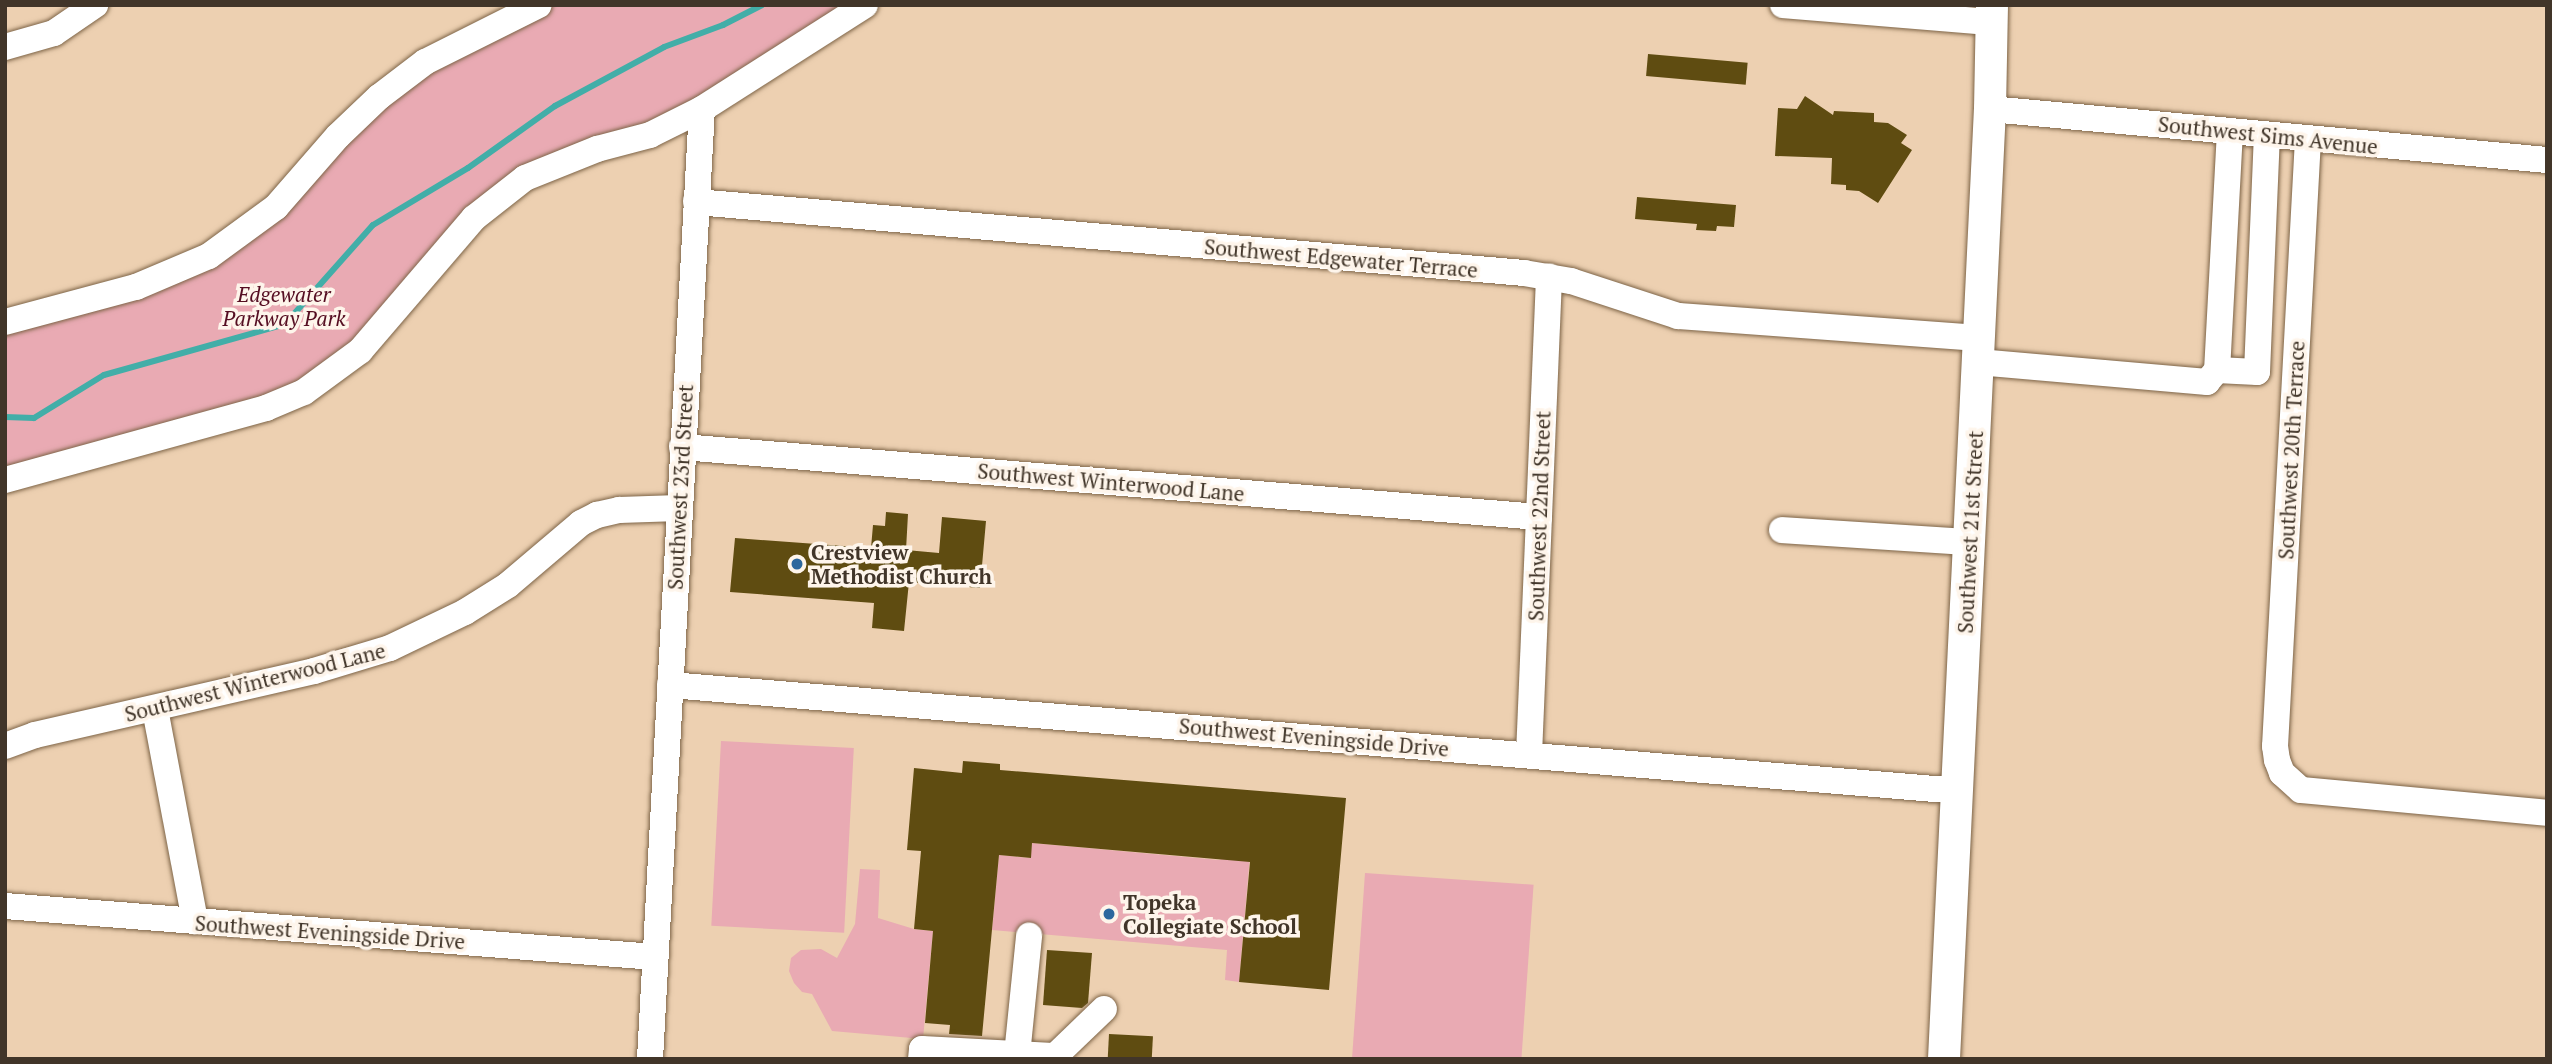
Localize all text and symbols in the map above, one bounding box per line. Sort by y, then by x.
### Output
street label: Southwest Sims Avenue [2157,111,2379,159]
street label: Southwest Edgewater Terrace [1203,233,1479,283]
park label: Edgewater Parkway Park [222,281,346,331]
street label: Southwest 20th Terrace [2273,340,2309,560]
street label: Southwest 23rd Street [662,384,698,590]
street label: Southwest 22nd Street [1523,410,1555,622]
street label: Southwest 21st Street [1952,430,1988,634]
street label: Southwest Winterwood Lane [976,458,1246,506]
place label: Crestview Methodist Church [811,539,992,589]
marker: Crestview Methodist Church [789,556,805,572]
street label: Southwest Winterwood Lane [122,637,388,727]
street label: Southwest Eveningside Drive [1178,713,1450,761]
place label: Topeka Collegiate School [1123,889,1297,939]
marker: Topeka Collegiate School [1101,906,1117,922]
street label: Southwest Eveningside Drive [194,910,466,954]

